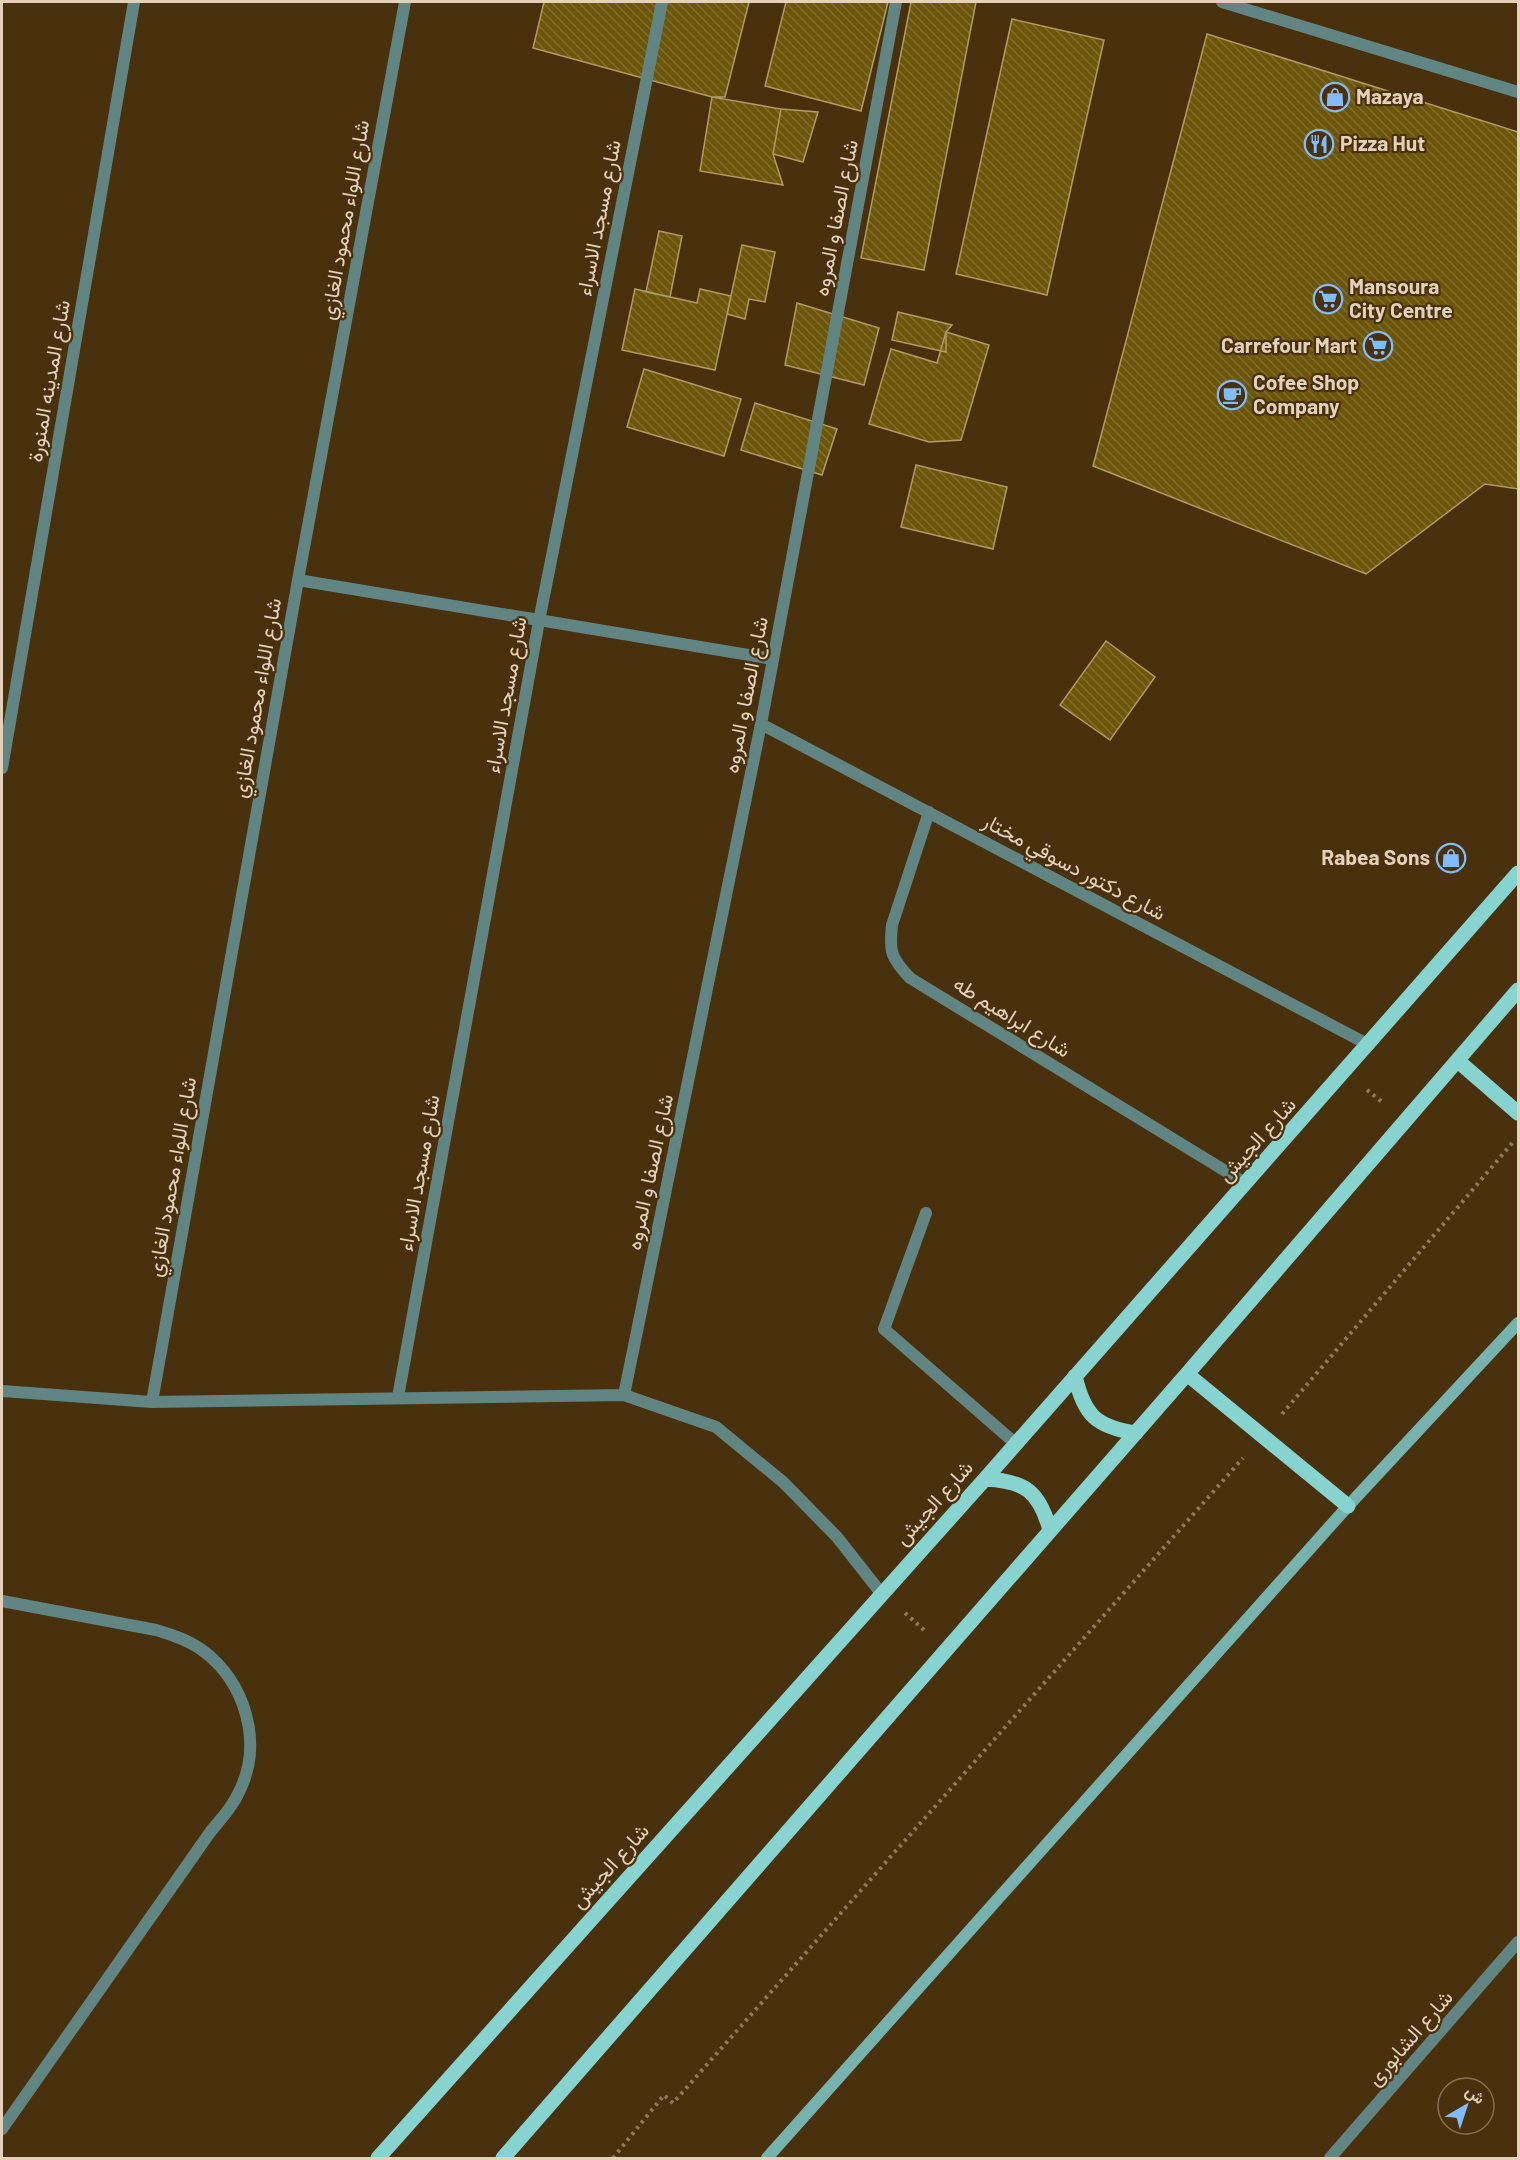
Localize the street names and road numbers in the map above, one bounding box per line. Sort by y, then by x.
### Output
street label: شارع اللواء محمود الغازي [314,118,379,323]
street label: شارع الصفا و المروه [807,137,865,299]
street label: شارع مسجد الاسراء [570,138,628,298]
street label: شارع المدينه المنورة [21,298,77,464]
street label: شارع اللواء محمود الغازي [226,596,291,801]
street label: شارع الصفا و المروه [717,614,775,776]
street label: شارع مسجد الاسراء [478,615,534,775]
street label: شارع دكتور دسوقي مختار [975,806,1170,930]
street label: شارع ابراهيم طه [948,970,1076,1064]
street label: شارع اللواء محمود الغازي [141,1075,206,1280]
street label: شارع الصفا و المروه [620,1091,680,1253]
street label: شارع الجيش [1211,1092,1303,1188]
street label: شارع مسجد الاسراء [391,1093,447,1253]
street label: شارع الجيش [888,1455,980,1551]
street label: شارع الجيش [564,1818,656,1914]
street label: شارع الشابورى [1361,1984,1459,2092]

